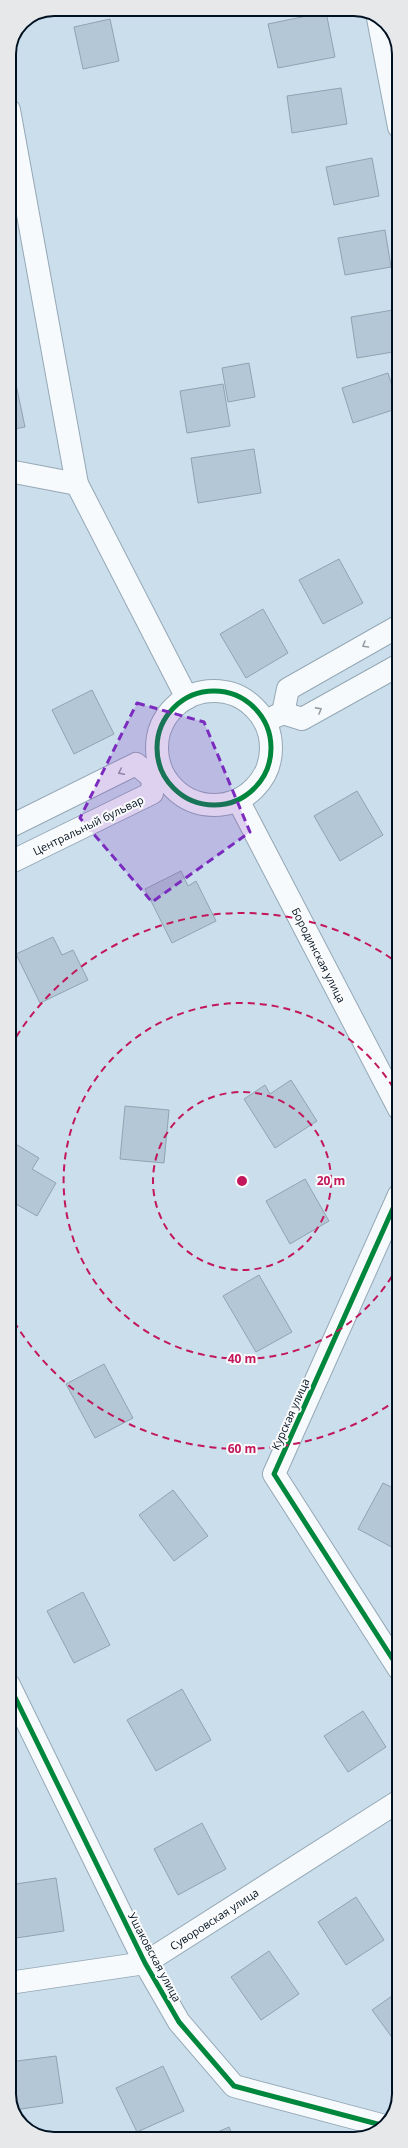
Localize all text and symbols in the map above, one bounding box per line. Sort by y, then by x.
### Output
one-way arrow [362,641,369,648]
one-way arrow [315,707,322,714]
one-way arrow [118,767,125,775]
street label: Центральный бульвар [30,792,146,858]
street label: Бородинская улица [289,905,349,1005]
text: 20 m [317,1172,345,1189]
centre of rings [235,1174,249,1188]
text: 40 m [228,1350,256,1367]
street label: Курская улица [268,1376,312,1452]
text: 60 m [228,1440,256,1457]
street label: Суворовская улица [167,1885,261,1953]
street label: Ушаковская улица [125,1910,185,2004]

